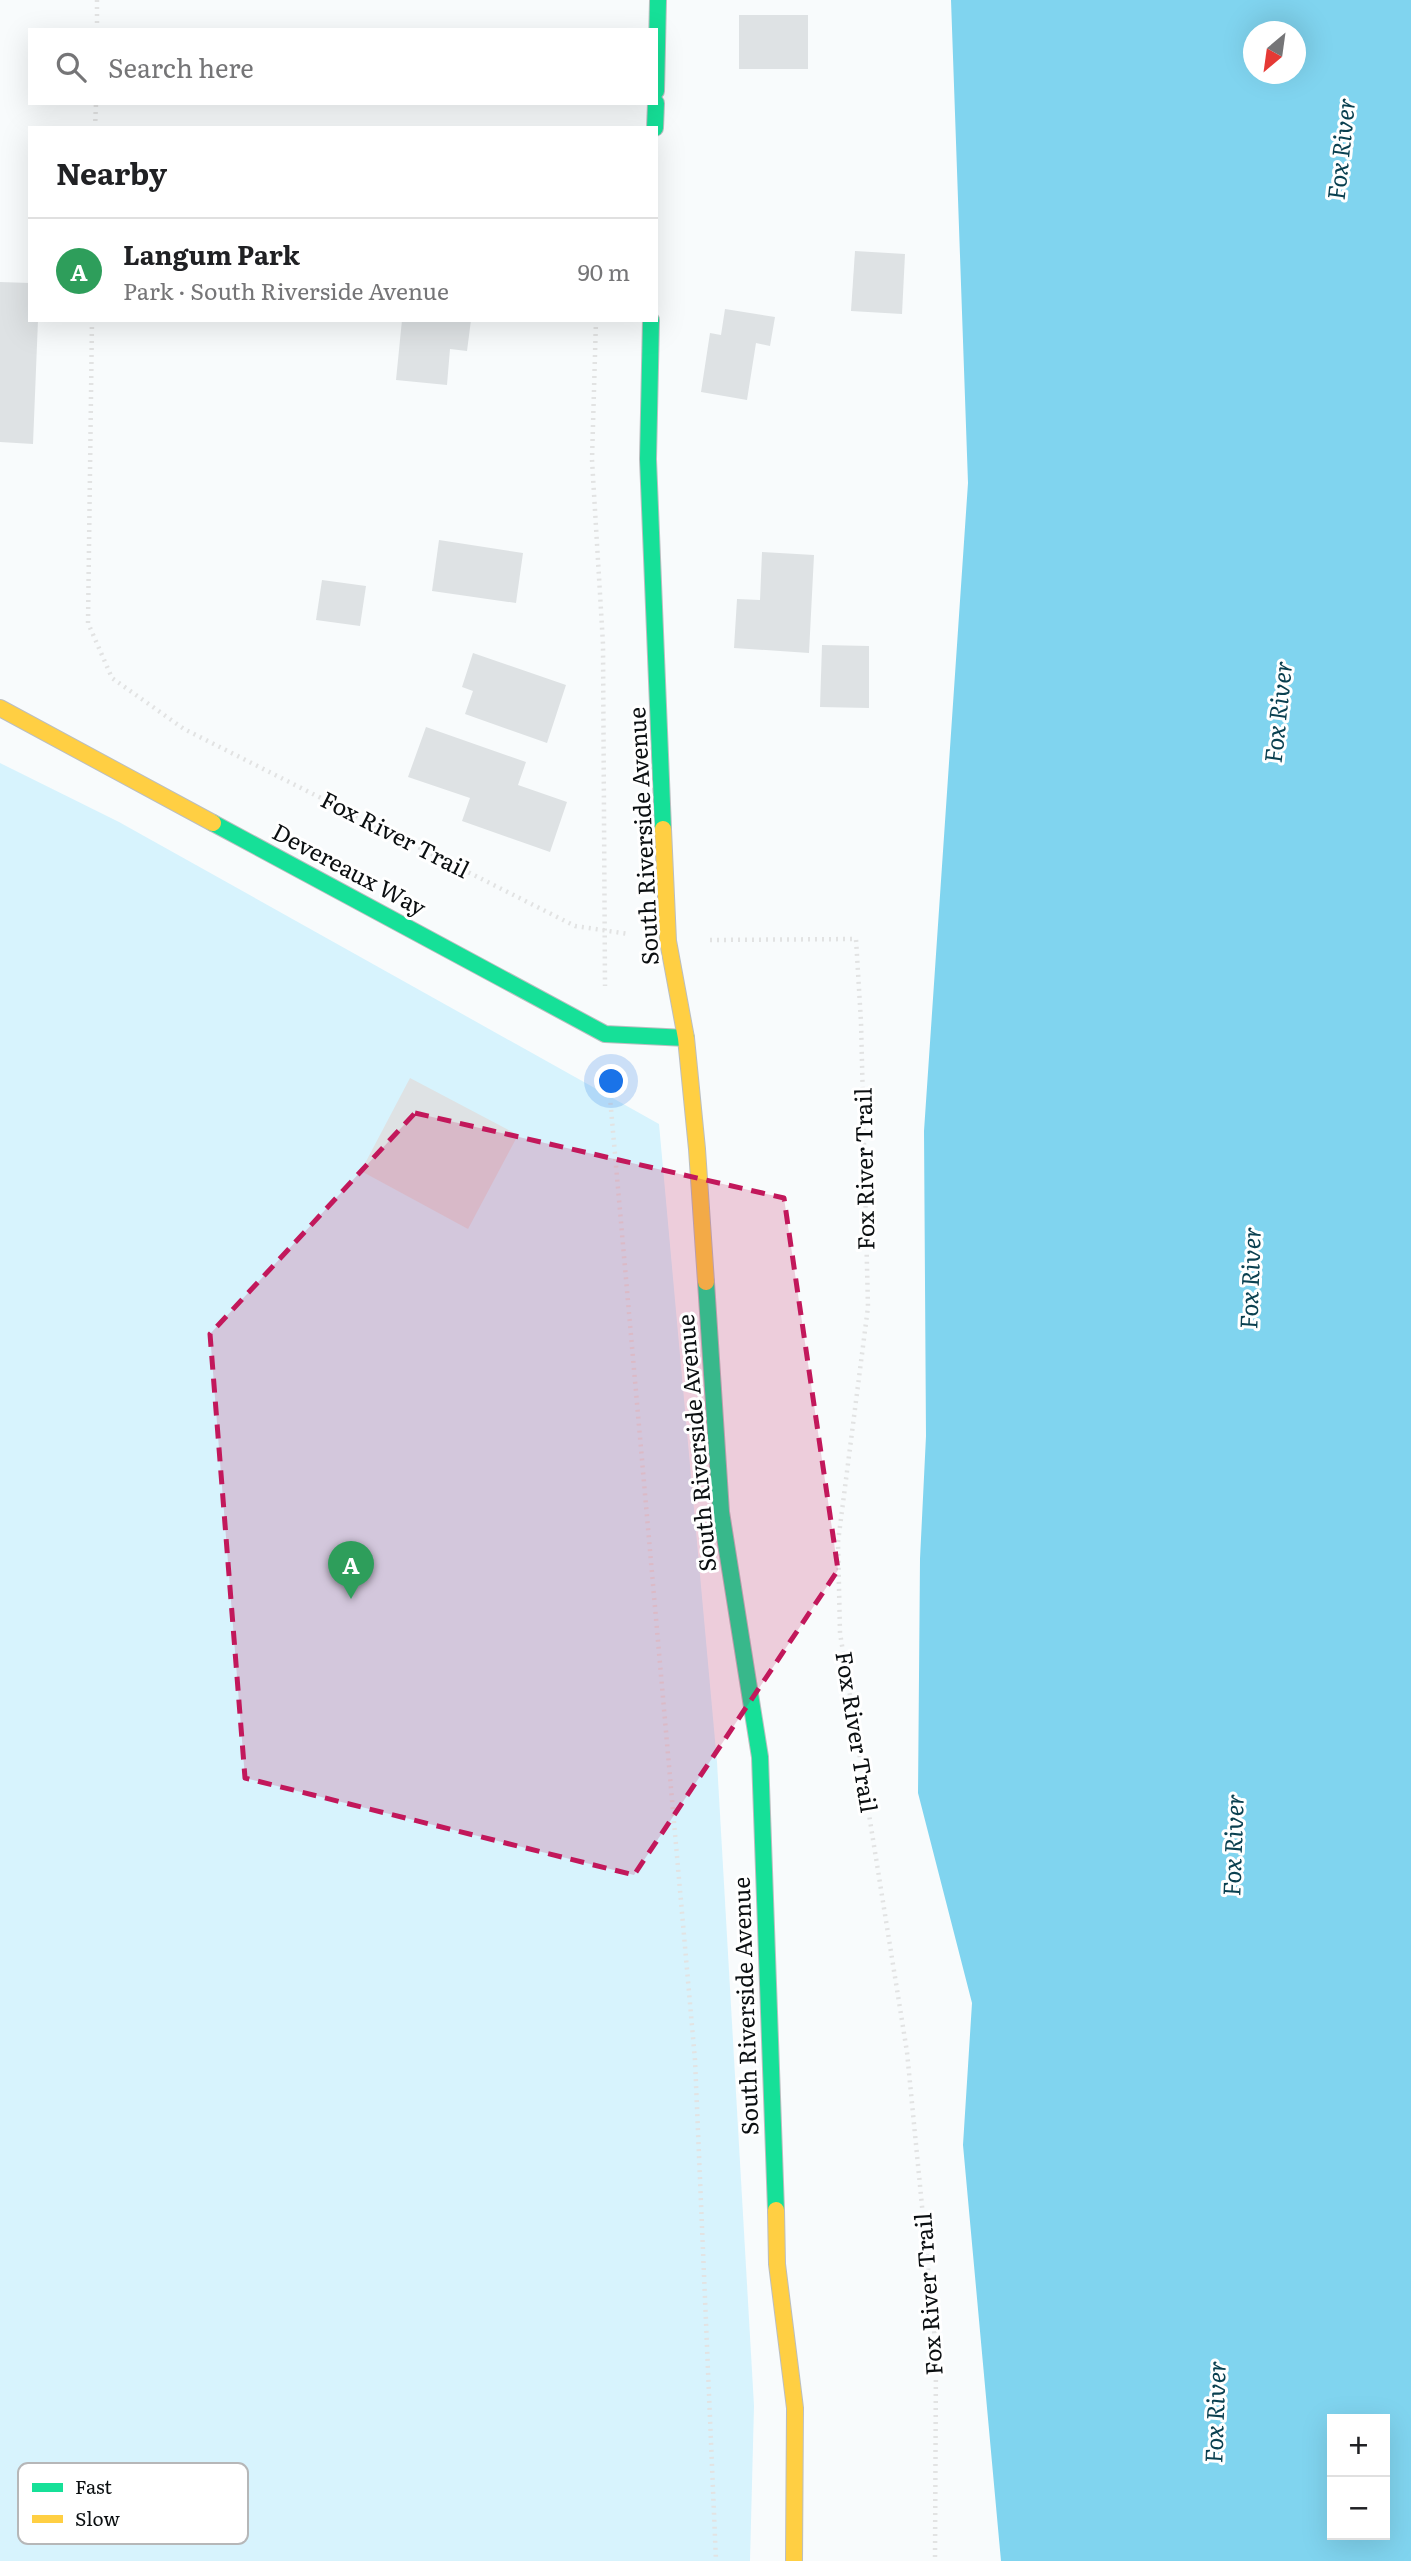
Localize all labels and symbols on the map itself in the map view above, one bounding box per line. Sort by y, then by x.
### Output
north arrow [1243,21,1306,84]
water label: Fox River [1317,96,1362,202]
water label: Fox River [1254,659,1299,765]
street label: South Riverside Avenue [618,706,666,966]
street label: Fox River Trail [316,781,476,885]
street label: Devereaux Way [267,813,434,923]
your location [594,1064,628,1098]
street label: Fox River Trail [845,1087,881,1251]
water label: Fox River [1229,1226,1268,1330]
street label: South Riverside Avenue [667,1313,723,1573]
pin: A [328,1541,374,1599]
street label: Fox River Trail [828,1649,888,1815]
water label: Fox River [1212,1793,1251,1897]
street label: South Riverside Avenue [722,1876,766,2136]
street label: Fox River Trail [904,2211,950,2377]
water label: Fox River [1194,2360,1233,2464]
legend [18,2463,248,2544]
text: Fast [75,2472,112,2500]
text: Slow [75,2504,120,2532]

